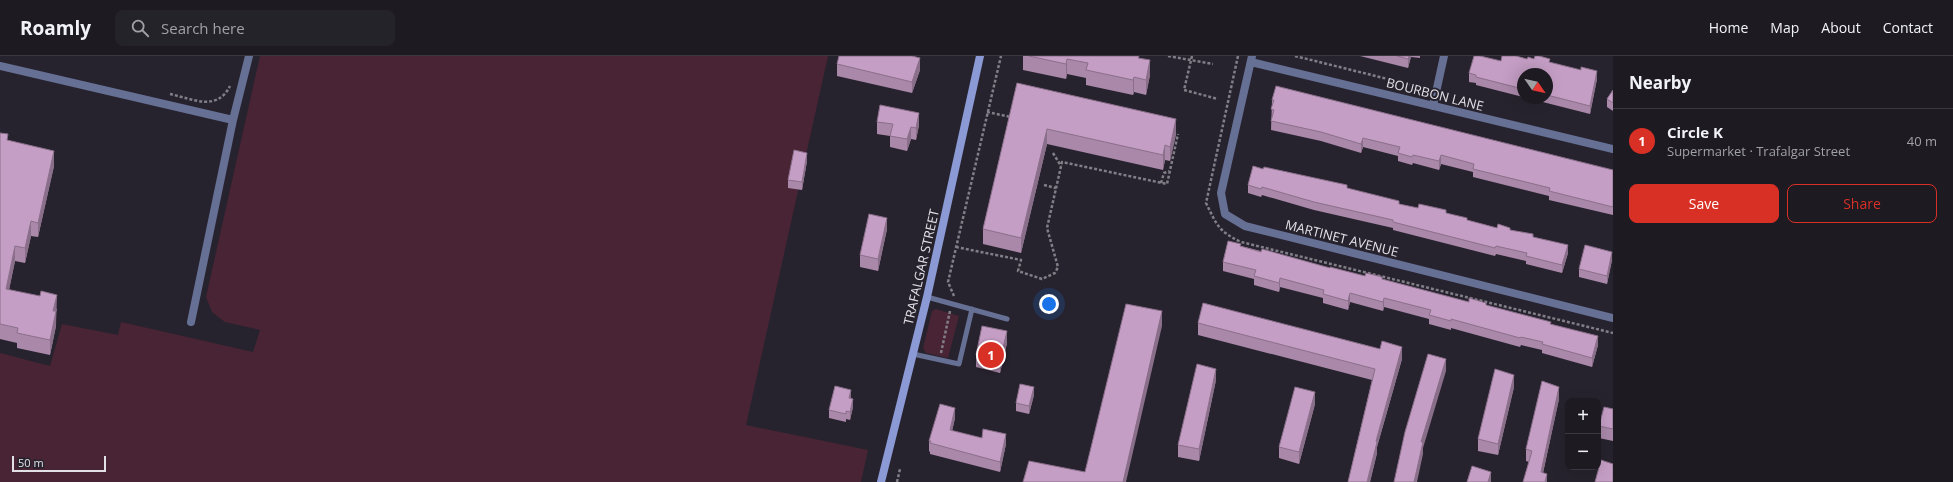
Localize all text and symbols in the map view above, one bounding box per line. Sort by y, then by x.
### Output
search box [115,10,395,46]
text: Roamly [20,15,91,41]
icon: search [129,17,151,39]
text: Search here [161,18,245,38]
text: Home [1709,18,1748,37]
text: Map [1770,18,1799,37]
text: About [1821,18,1861,37]
text: Contact [1883,18,1933,37]
north arrow [1517,68,1553,104]
text: Nearby [1629,71,1691,94]
street label: BOURBON LANE [1384,73,1486,115]
text: Circle K [1667,122,1723,142]
text: 1 [1638,132,1646,150]
text: 40 m [1907,132,1937,150]
text: Supermarket · Trafalgar Street [1667,142,1850,160]
button: Save [1629,184,1779,223]
button: Share [1787,184,1937,223]
street label: TRAFALGAR STREET [899,207,943,327]
street label: MARTINET AVENUE [1284,215,1400,261]
your location [1039,294,1059,314]
pin: 1 [978,340,1004,370]
map controls [1565,398,1601,470]
button: + [1565,398,1601,434]
button: − [1565,434,1601,470]
scale bar [12,454,106,473]
text: 50 m [18,455,44,470]

